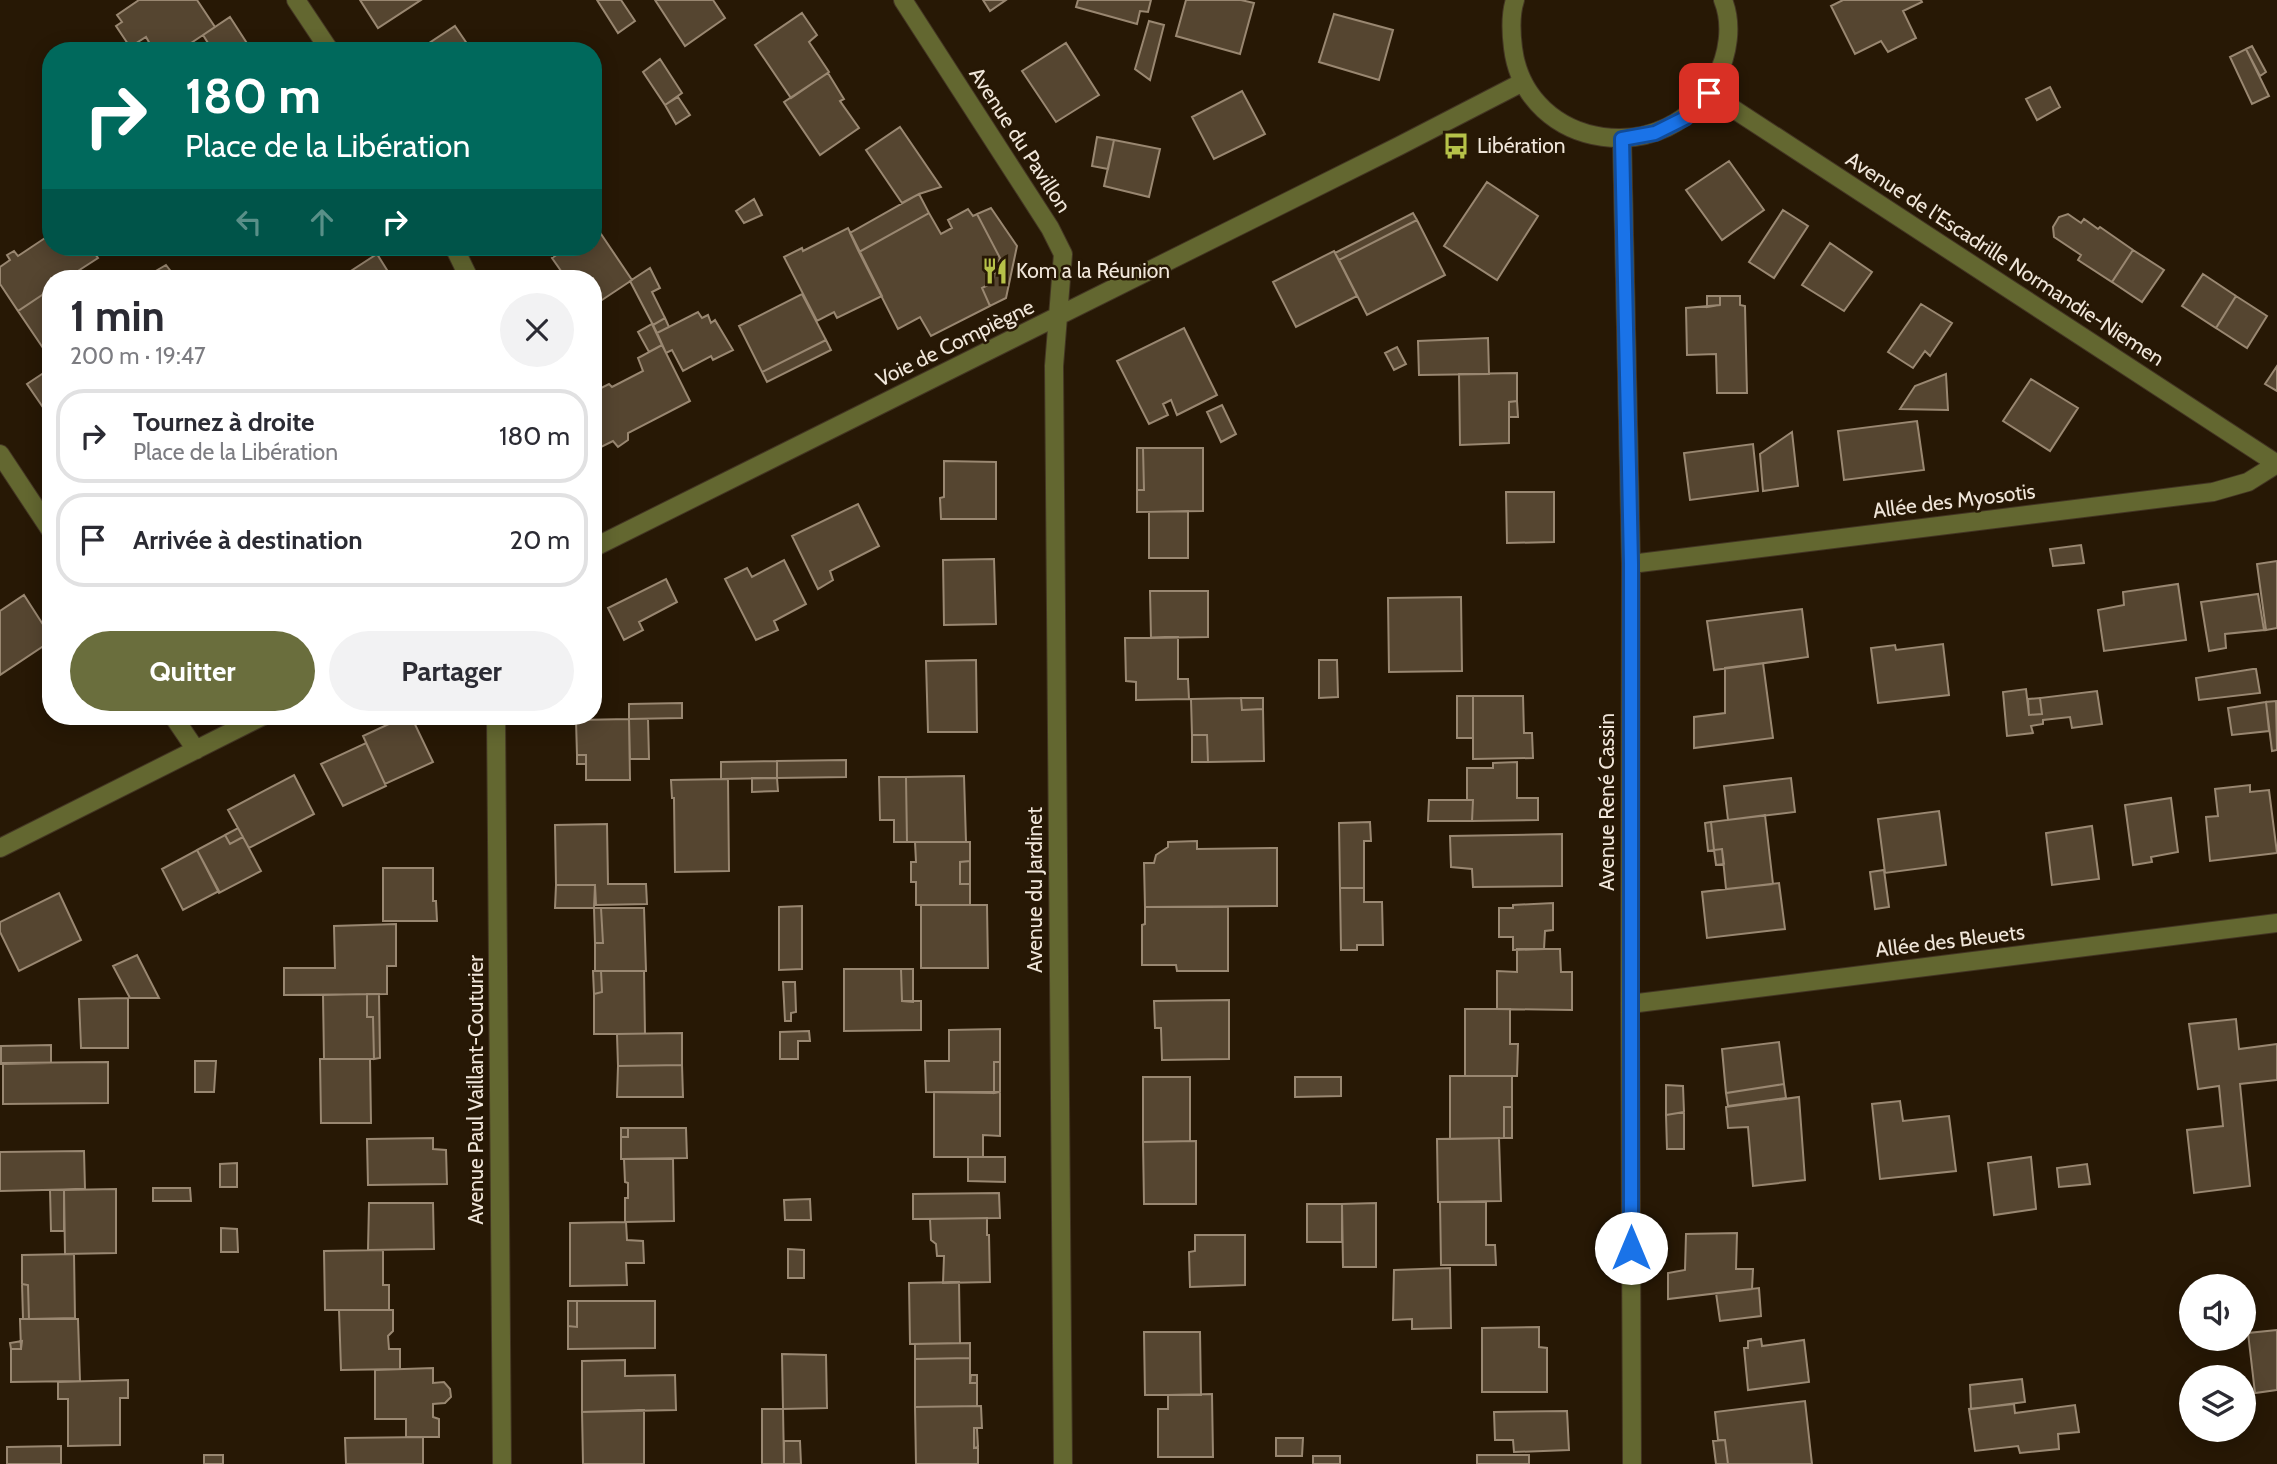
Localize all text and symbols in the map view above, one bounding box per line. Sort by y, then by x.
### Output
street label: Avenue du Pavillon [964,62,1077,217]
pin [1679,63,1739,123]
text: 180 m [185,66,321,125]
icon: right [70,70,161,161]
icon: arrive [1690,74,1728,112]
text: Place de la Libération [185,126,470,165]
bus stop icon: Libération [1441,131,1471,161]
place label: Libération [1477,133,1566,158]
street label: Avenue de l'Escadrille Normandie-Niemen [1842,146,2169,371]
icon: left [230,203,268,241]
icon: ahead [303,203,341,241]
icon: right [376,203,414,241]
restaurant icon: Kom a la Réunion [980,256,1010,286]
place label: Kom a la Réunion [1016,258,1170,283]
text: 1 min [70,290,165,342]
button: close [500,293,574,367]
street label: Voie de Compiègne [872,293,1038,392]
text: 200 m · 19:47 [70,342,206,370]
text: Tournez à droite [133,406,315,438]
icon: right [74,417,112,455]
text: 180 m [499,420,570,452]
text: Place de la Libération [133,438,338,466]
street label: Allée des Myosotis [1871,478,2037,523]
icon: arrive [74,521,112,559]
text: Arrivée à destination [133,524,363,556]
text: 20 m [510,524,570,556]
button: Quitter [70,631,315,711]
button: Partager [329,631,574,711]
street label: Avenue René Cassin [1594,713,1619,891]
street label: Avenue du Jardinet [1022,807,1047,973]
street label: Allée des Bleuets [1874,919,2026,962]
street label: Avenue Paul Vaillant-Couturier [463,955,488,1225]
position arrow [1594,1211,1668,1285]
map controls [2179,1274,2256,1442]
button: sound [2179,1274,2256,1351]
button: layers [2179,1365,2256,1442]

